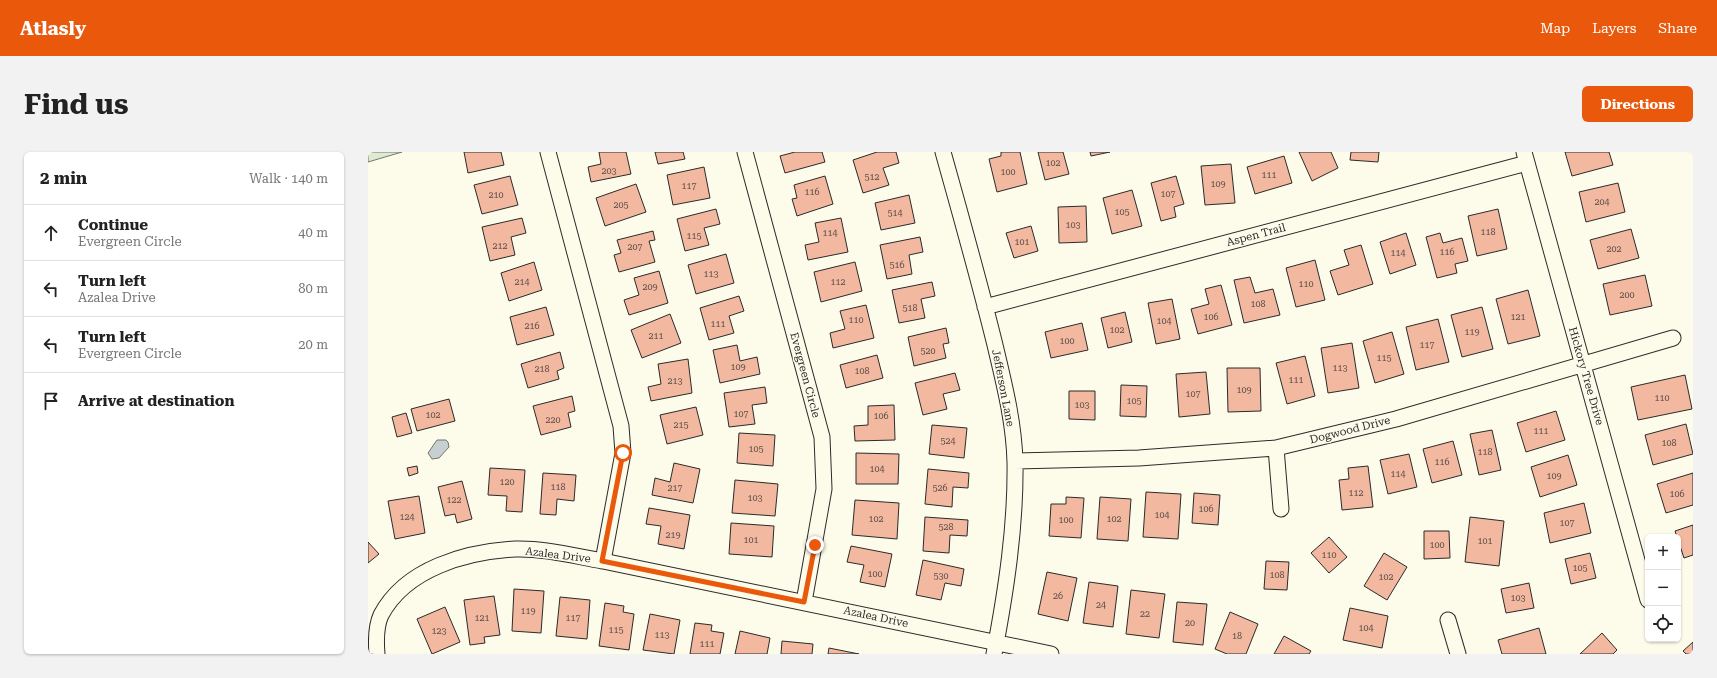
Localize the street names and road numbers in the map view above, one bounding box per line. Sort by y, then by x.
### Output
street label: Aspen Trail [1225,221,1288,249]
street label: Hickory Tree Drive [1566,325,1606,427]
street label: Evergreen Circle [787,331,823,419]
street label: Jefferson Lane [989,348,1017,428]
street label: Dogwood Drive [1308,414,1392,446]
street label: Azalea Drive [525,545,591,565]
street label: Azalea Drive [842,604,910,630]

